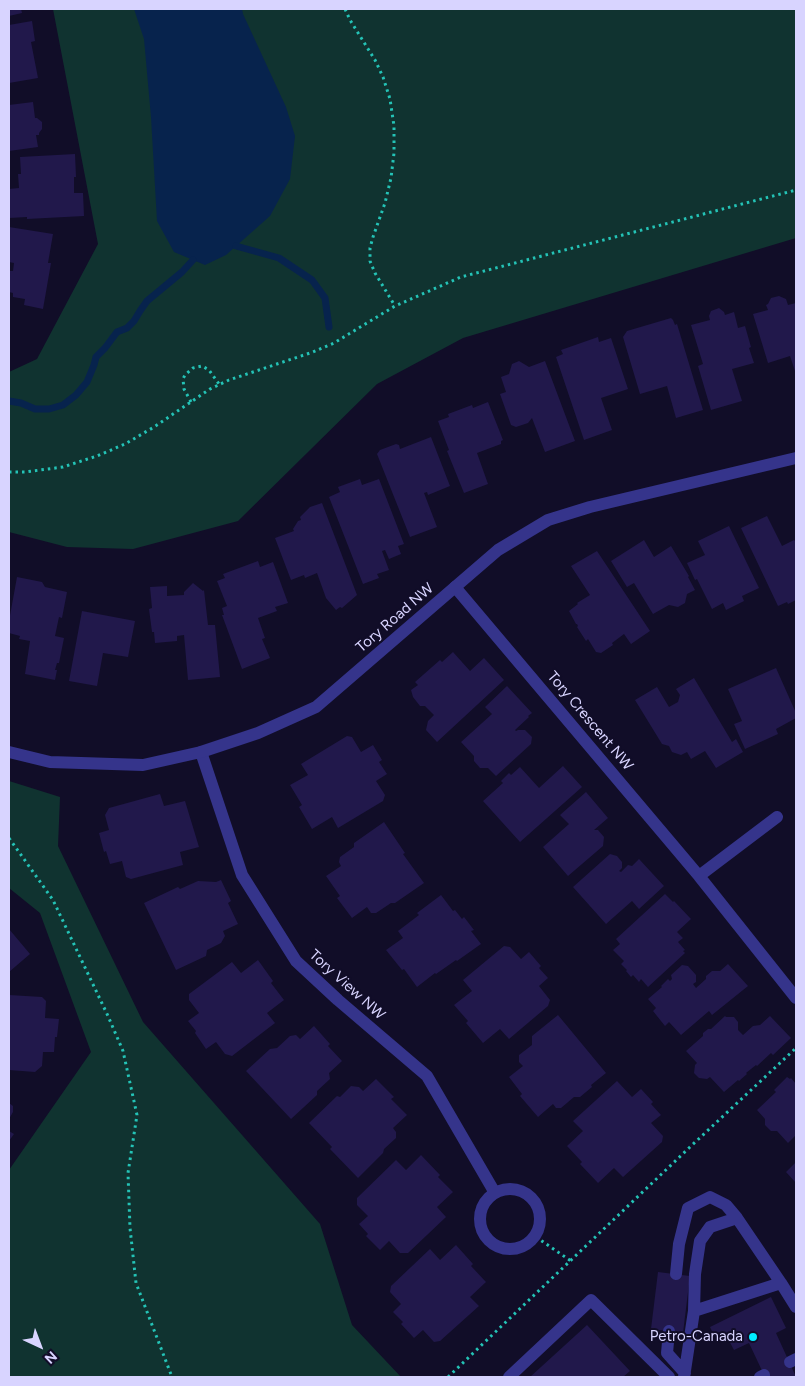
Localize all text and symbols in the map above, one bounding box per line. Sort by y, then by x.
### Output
street label: Tory Road NW [353,579,437,657]
street label: Tory Crescent NW [543,668,637,774]
street label: Tory View NW [305,946,389,1024]
north arrow [15,1321,65,1371]
place label: Petro-Canada [650,1328,743,1346]
marker: Petro-Canada [747,1331,759,1343]
text: N [41,1347,60,1367]

